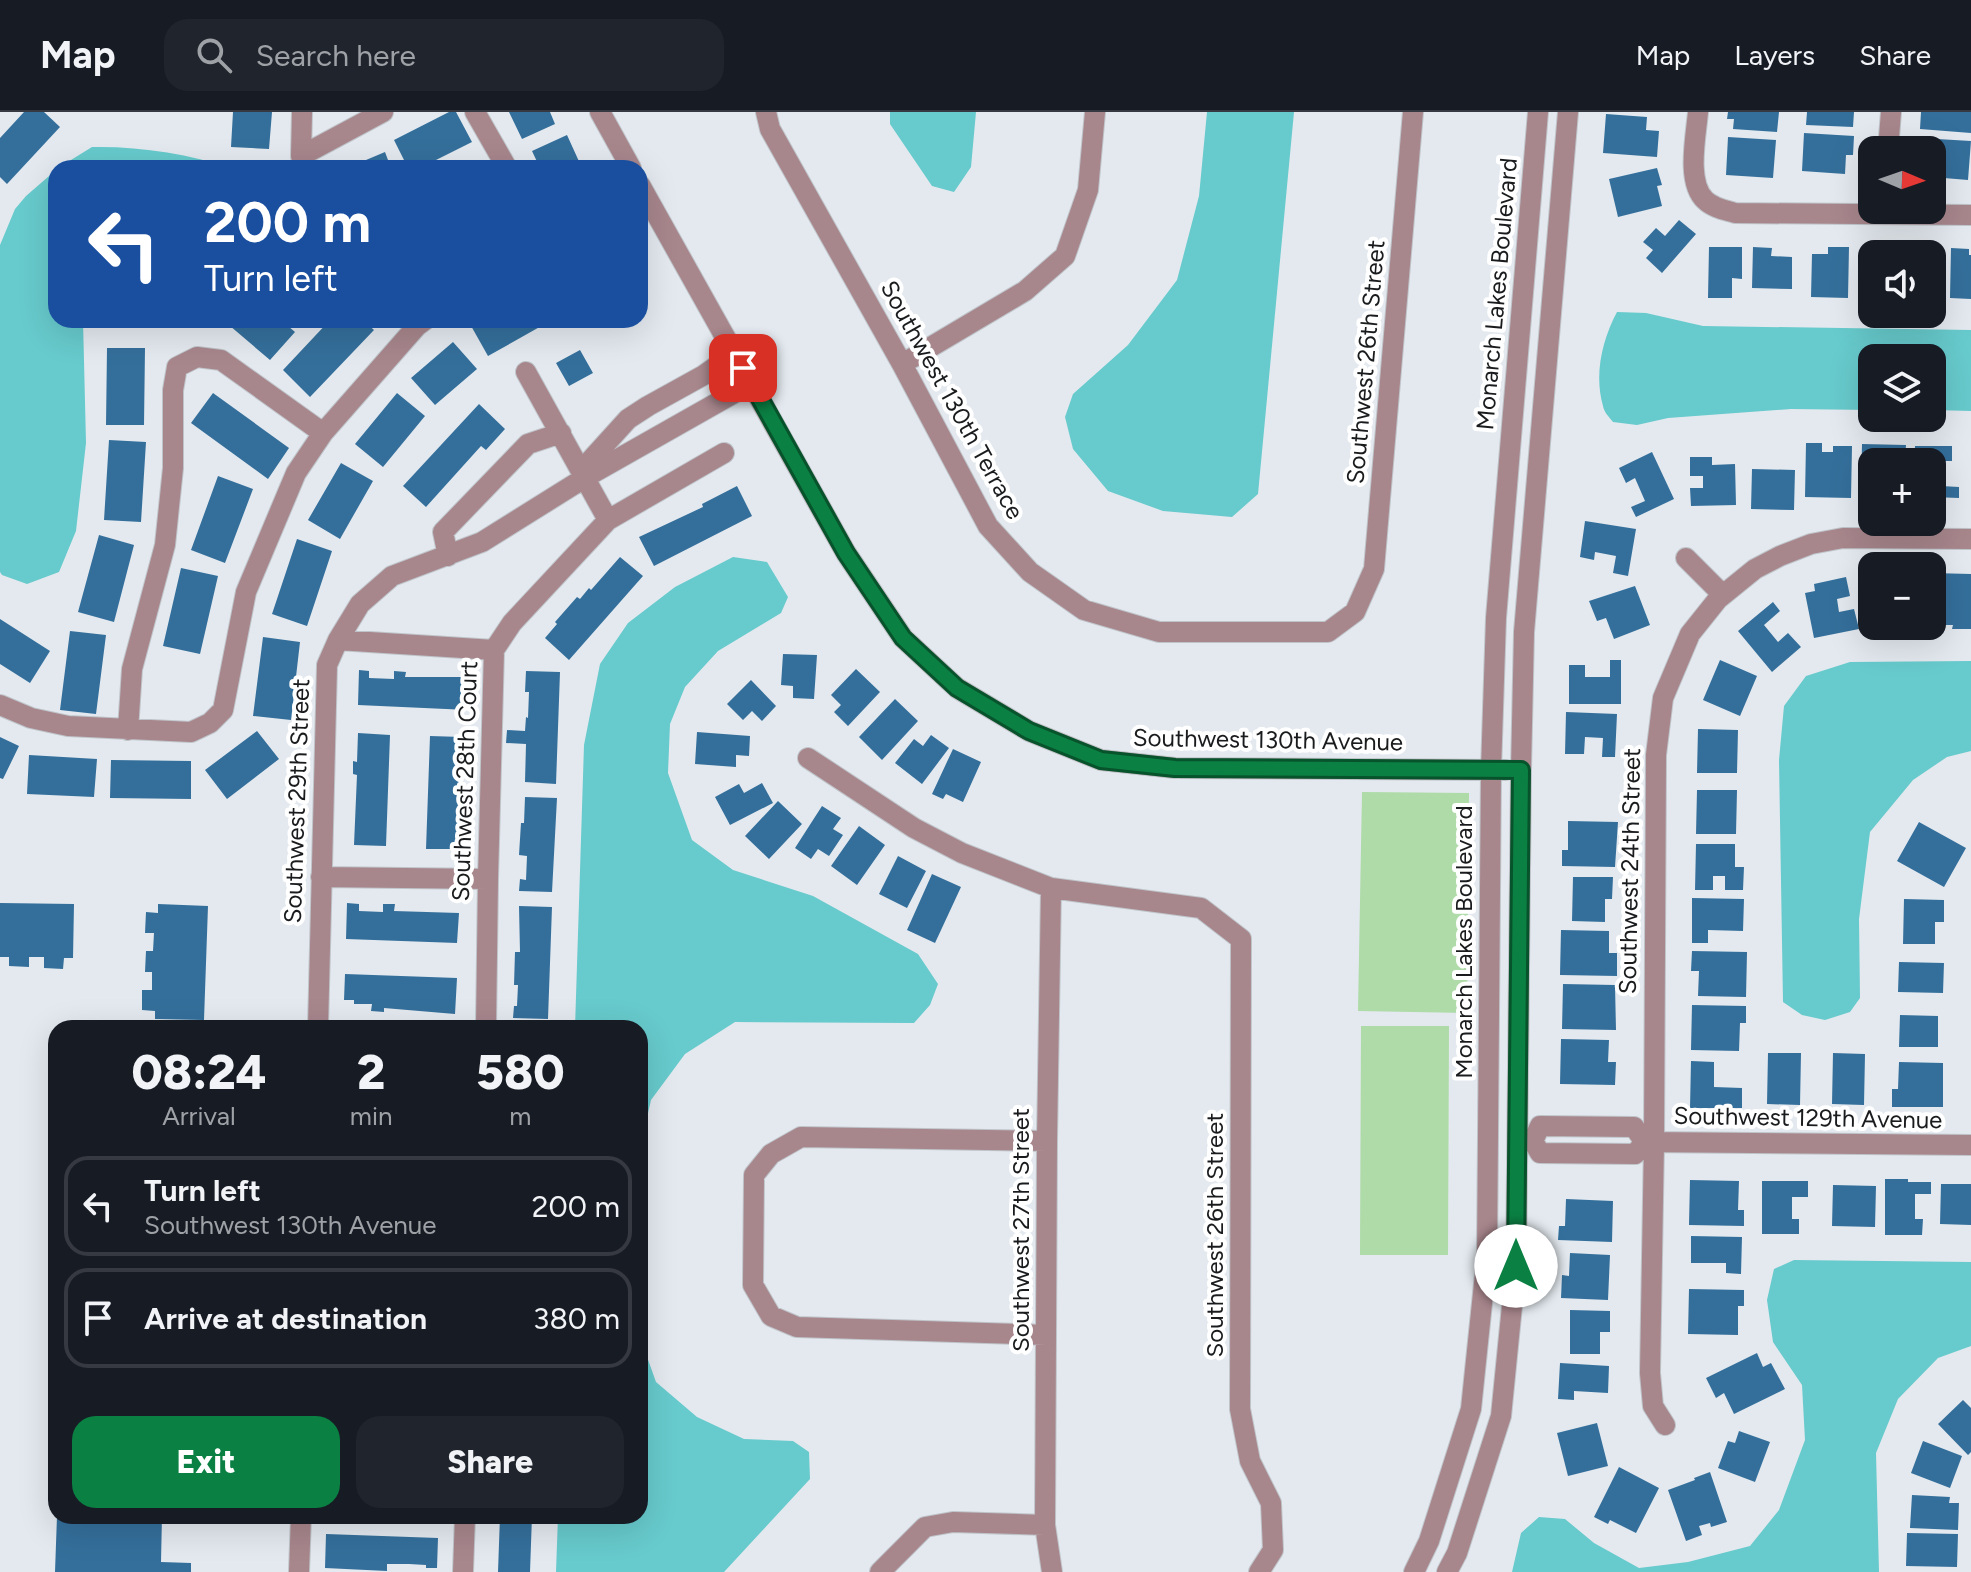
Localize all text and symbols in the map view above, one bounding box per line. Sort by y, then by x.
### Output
search box [164,19,724,91]
text: Map [40,32,116,78]
icon: search [192,33,236,77]
text: Search here [256,37,416,74]
text: Map [1636,38,1690,72]
text: Layers [1734,38,1815,72]
text: Share [1859,38,1931,72]
north arrow [1858,136,1946,224]
map controls [1858,136,1946,640]
street label: Monarch Lakes Boulevard [1470,157,1523,431]
text: 200 m [204,189,371,256]
icon: left [72,192,176,296]
street label: Southwest 26th Street [1340,239,1391,485]
button: sound [1858,240,1946,328]
text: Turn left [204,257,338,300]
street label: Southwest 130th Terrace [875,275,1030,524]
pin [709,334,777,402]
button: layers [1858,344,1946,432]
icon: arrive [721,346,765,390]
button: + [1858,448,1946,536]
button: − [1858,552,1946,640]
street label: Southwest 28th Court [446,660,483,902]
street label: Southwest 29th Street [278,678,315,924]
street label: Southwest 130th Avenue [1133,723,1403,756]
street label: Southwest 24th Street [1613,748,1646,994]
street label: Monarch Lakes Boulevard [1449,805,1478,1079]
text: 08:24 [131,1043,266,1101]
text: 2 [357,1043,385,1101]
text: 580 [476,1043,565,1101]
text: Arrival [162,1100,236,1132]
text: min [350,1100,393,1132]
text: m [509,1100,531,1132]
street label: Southwest 129th Avenue [1673,1101,1943,1134]
street label: Southwest 27th Street [1006,1108,1035,1352]
street label: Southwest 26th Street [1200,1113,1229,1357]
text: Turn left [144,1172,261,1209]
icon: left [76,1184,120,1228]
text: 200 m [532,1188,620,1225]
text: Southwest 130th Avenue [144,1209,437,1241]
position arrow [1474,1224,1558,1308]
icon: arrive [76,1296,120,1340]
text: Arrive at destination [144,1300,427,1337]
text: 380 m [533,1300,620,1337]
button: Exit [72,1416,340,1508]
button: Share [356,1416,624,1508]

